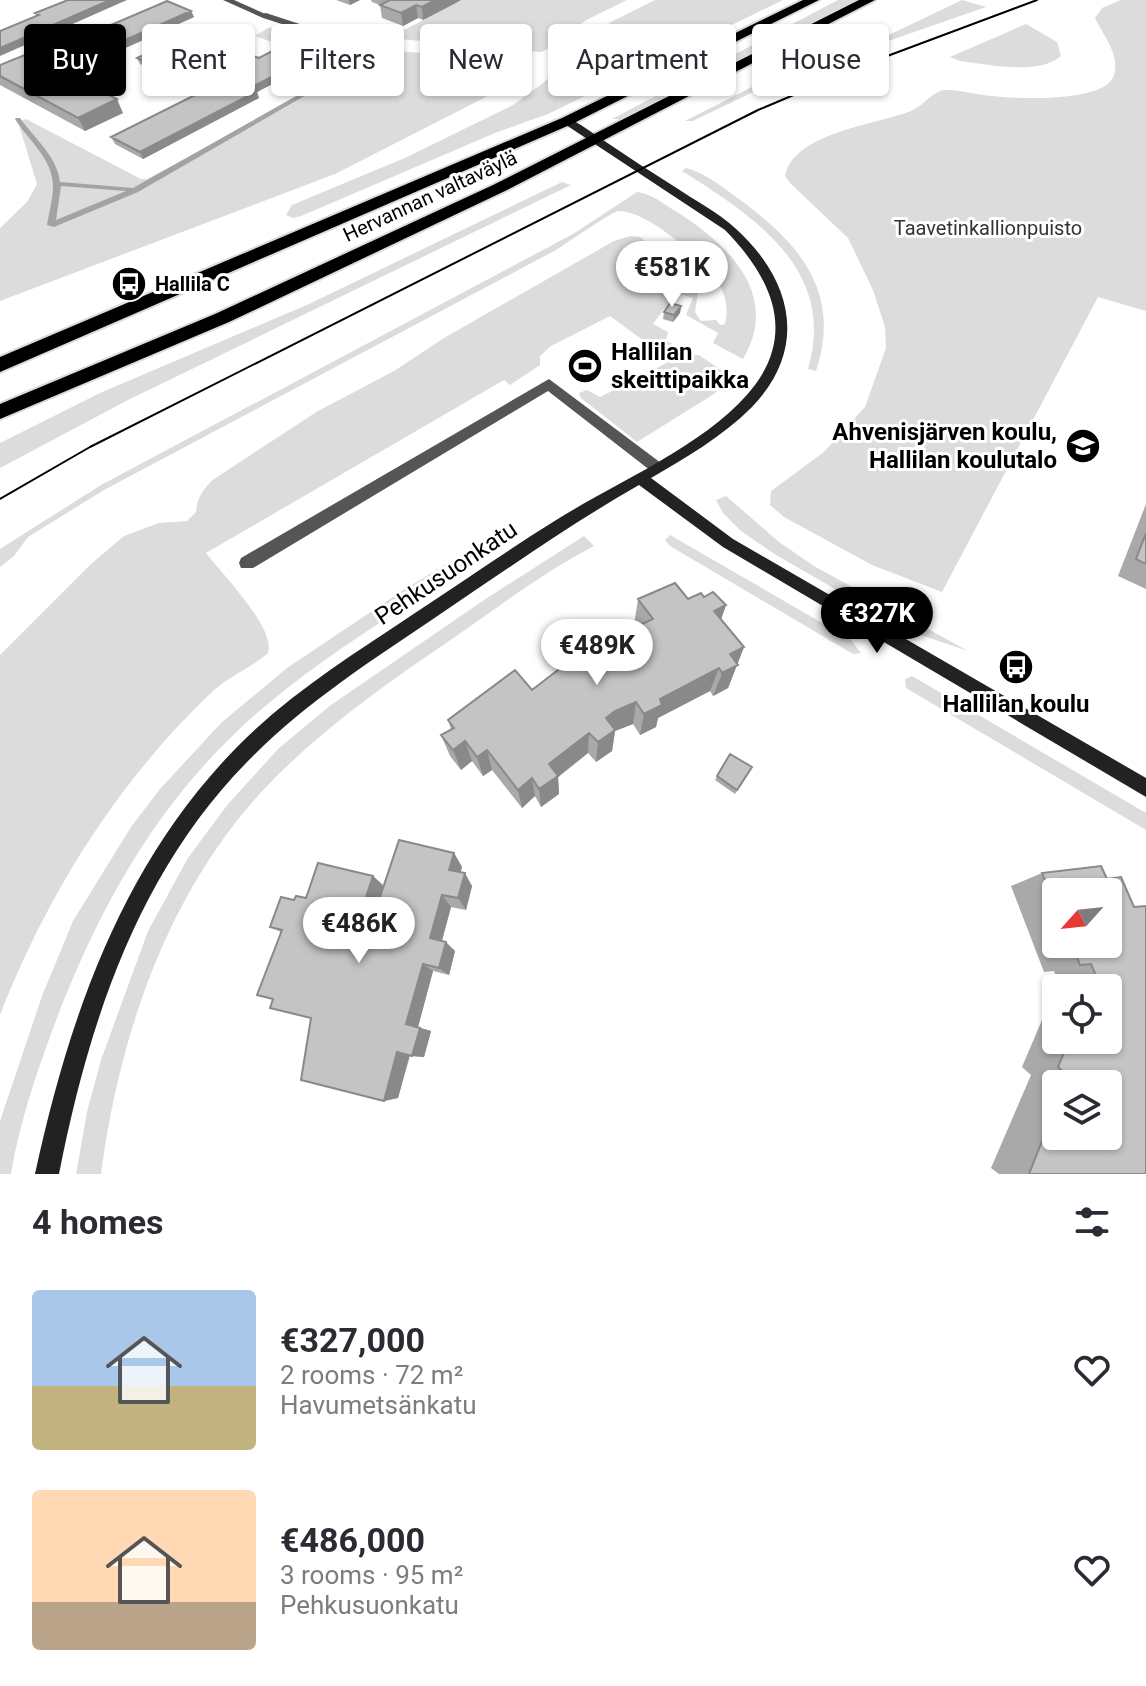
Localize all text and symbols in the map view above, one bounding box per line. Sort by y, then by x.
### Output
chip: Buy [24,24,126,96]
chip: Rent [142,24,255,96]
chip: Filters [271,24,404,96]
chip: New [420,24,532,96]
chip: Apartment [548,24,736,96]
chip: House [752,24,889,96]
street label: Hervannan valtaväylä [339,145,521,247]
park label: Taavetinkallionpuisto [894,216,1082,240]
pin: €581K [616,241,728,309]
text: €581K [634,252,710,282]
bus stop icon: Hallila C [110,265,148,303]
place label: Hallila C [155,272,230,296]
place label: Hallilan skeittipaikka [611,338,749,394]
sports icon: Hallilan skeittipaikka [566,347,604,385]
place label: Ahvenisjärven koulu, Hallilan koulutalo [832,418,1057,474]
school or university icon: Ahvenisjärven koulu, Hallilan koulutalo [1064,427,1102,465]
street label: Pehkusuonkatu [370,515,522,631]
pin: €327K [821,587,933,655]
text: €327K [839,598,915,628]
pin: €489K [541,619,653,687]
text: €489K [559,630,635,660]
bus stop icon: Hallilan koulu [997,648,1035,686]
place label: Hallilan koulu [942,690,1090,718]
north arrow [1042,878,1122,958]
map controls [1042,878,1122,1150]
pin: €486K [303,897,415,965]
text: €486K [321,908,397,938]
button: locate [1042,974,1122,1054]
button: layers [1042,1070,1122,1150]
icon: filters [1070,1200,1114,1244]
text: 4 homes [32,1202,163,1242]
text: €327,000 [280,1320,425,1360]
icon: home [96,1322,192,1418]
icon: heart [1070,1348,1114,1392]
text: 2 rooms · 72 m² [280,1360,463,1390]
text: Havumetsänkatu [280,1390,477,1420]
text: €486,000 [280,1520,425,1560]
icon: home [96,1522,192,1618]
icon: heart [1070,1548,1114,1592]
text: 3 rooms · 95 m² [280,1560,463,1590]
text: Pehkusuonkatu [280,1590,459,1620]

